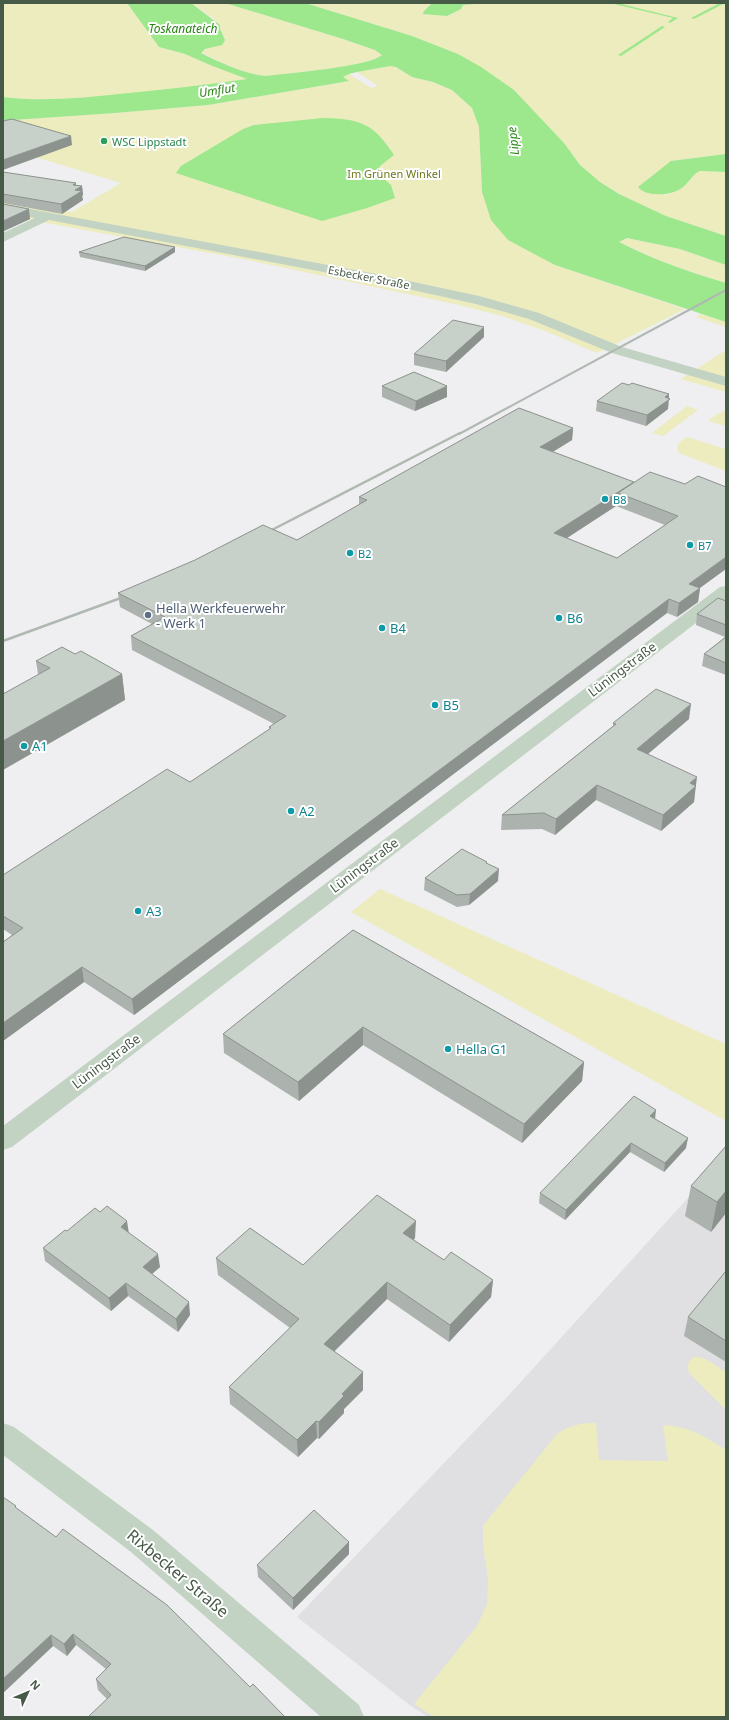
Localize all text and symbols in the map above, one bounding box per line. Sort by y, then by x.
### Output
water label: Toskanateich [148,20,218,37]
water label: Umflut [198,79,237,101]
water label: Lippe [503,126,523,156]
place label: WSC Lippstadt [112,134,186,149]
marker: WSC Lippstadt [99,136,109,146]
park label: Im Grünen Winkel [347,166,441,181]
street label: Esbecker Straße [327,262,411,292]
place label: B8 [613,492,626,507]
marker: B8 [600,494,610,504]
place label: B7 [698,538,711,553]
marker: B7 [685,540,695,550]
place label: B2 [358,546,371,561]
marker: B2 [345,548,355,558]
place label: Hella Werkfeuerwehr - Werk 1 [156,599,286,632]
place label: B6 [567,609,583,627]
marker: Hella Werkfeuerwehr - Werk 1 [143,610,153,620]
marker: B6 [554,613,564,623]
place label: B4 [390,619,406,637]
marker: B4 [377,623,387,633]
street label: Lüningstraße [584,637,660,701]
place label: B5 [443,696,459,714]
marker: B5 [430,700,440,710]
place label: A1 [32,737,48,755]
marker: A1 [19,741,29,751]
place label: A2 [299,802,315,820]
marker: A2 [286,806,296,816]
street label: Lüningstraße [326,833,402,897]
place label: A3 [146,902,162,920]
marker: A3 [133,906,143,916]
street label: Lüningstraße [68,1029,144,1093]
place label: Hella G1 [456,1040,507,1058]
marker: Hella G1 [443,1044,453,1054]
street label: Rixbecker Straße [123,1524,233,1622]
north arrow [8,1672,48,1712]
text: N [27,1676,44,1693]

